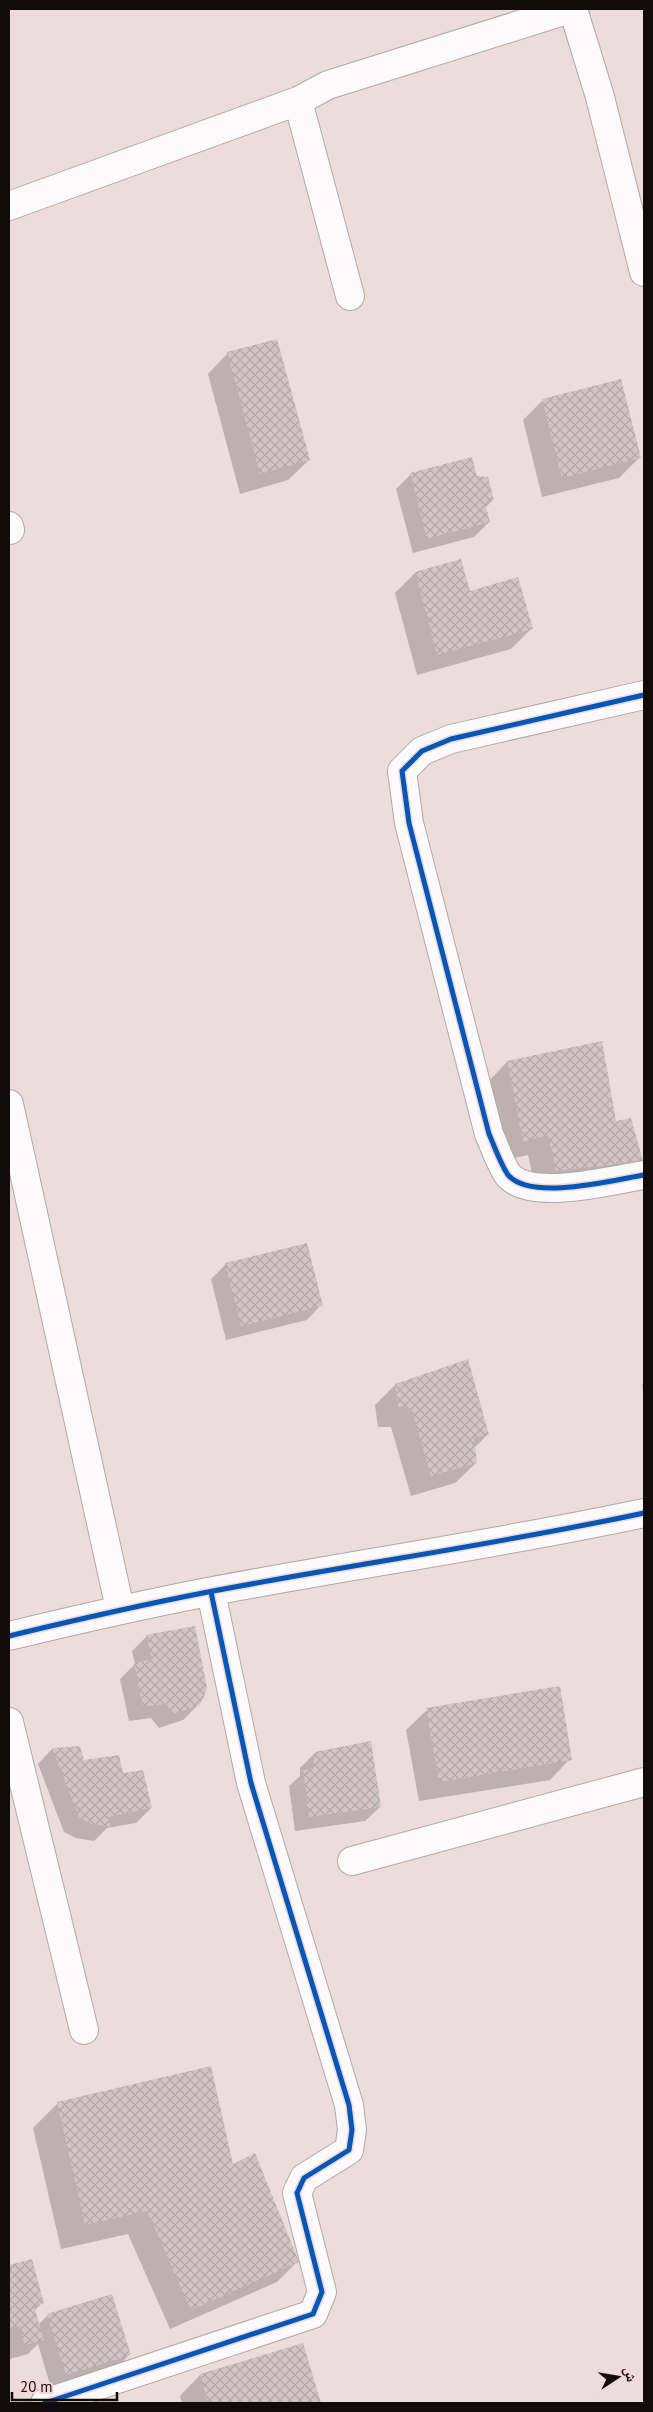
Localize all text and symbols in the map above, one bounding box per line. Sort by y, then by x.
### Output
north arrow [593,2352,643,2402]
text: ش [620,2365,641,2384]
scale bar [12,2370,118,2402]
text: 20 m [20,2377,53,2396]

